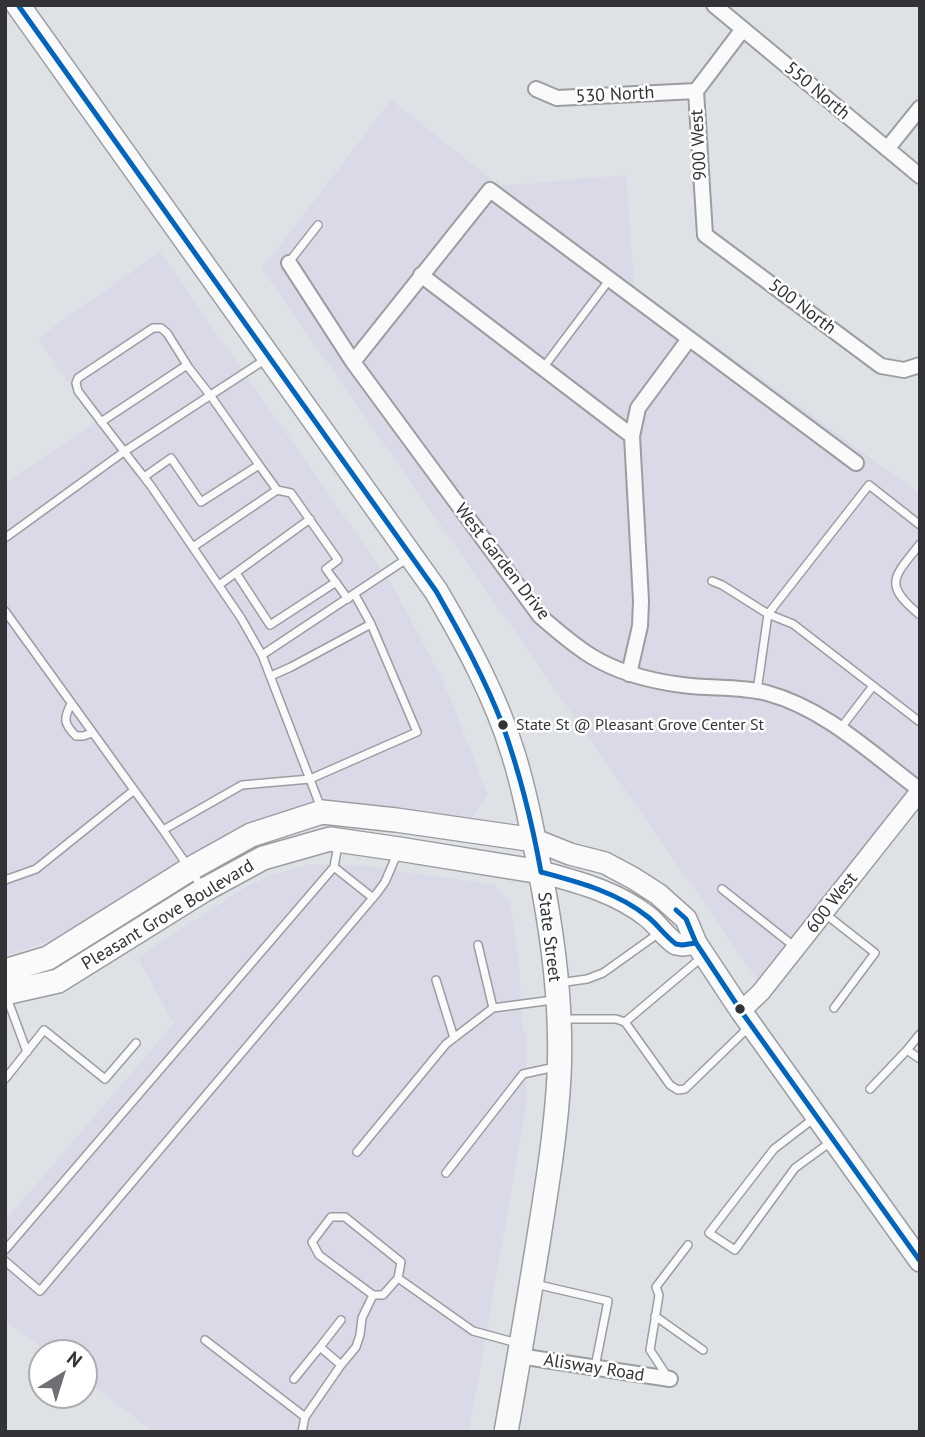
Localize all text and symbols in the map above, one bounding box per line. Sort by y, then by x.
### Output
street label: 550 North [780,57,854,125]
street label: 530 North [575,82,655,108]
street label: 900 West [686,109,712,181]
street label: 500 North [764,275,840,339]
street label: West Garden Drive [450,500,554,624]
place label: State St @ Pleasant Grove Center St [516,715,764,735]
marker: State St @ Pleasant Grove Center St [496,718,510,732]
street label: Pleasant Grove Boulevard [78,855,258,975]
street label: 600 West [802,868,862,938]
street label: State Street [533,891,565,983]
unlabelled marker [733,1002,747,1016]
north arrow [28,1339,98,1409]
text: N [62,1346,87,1372]
street label: Alisway Road [542,1349,646,1387]

